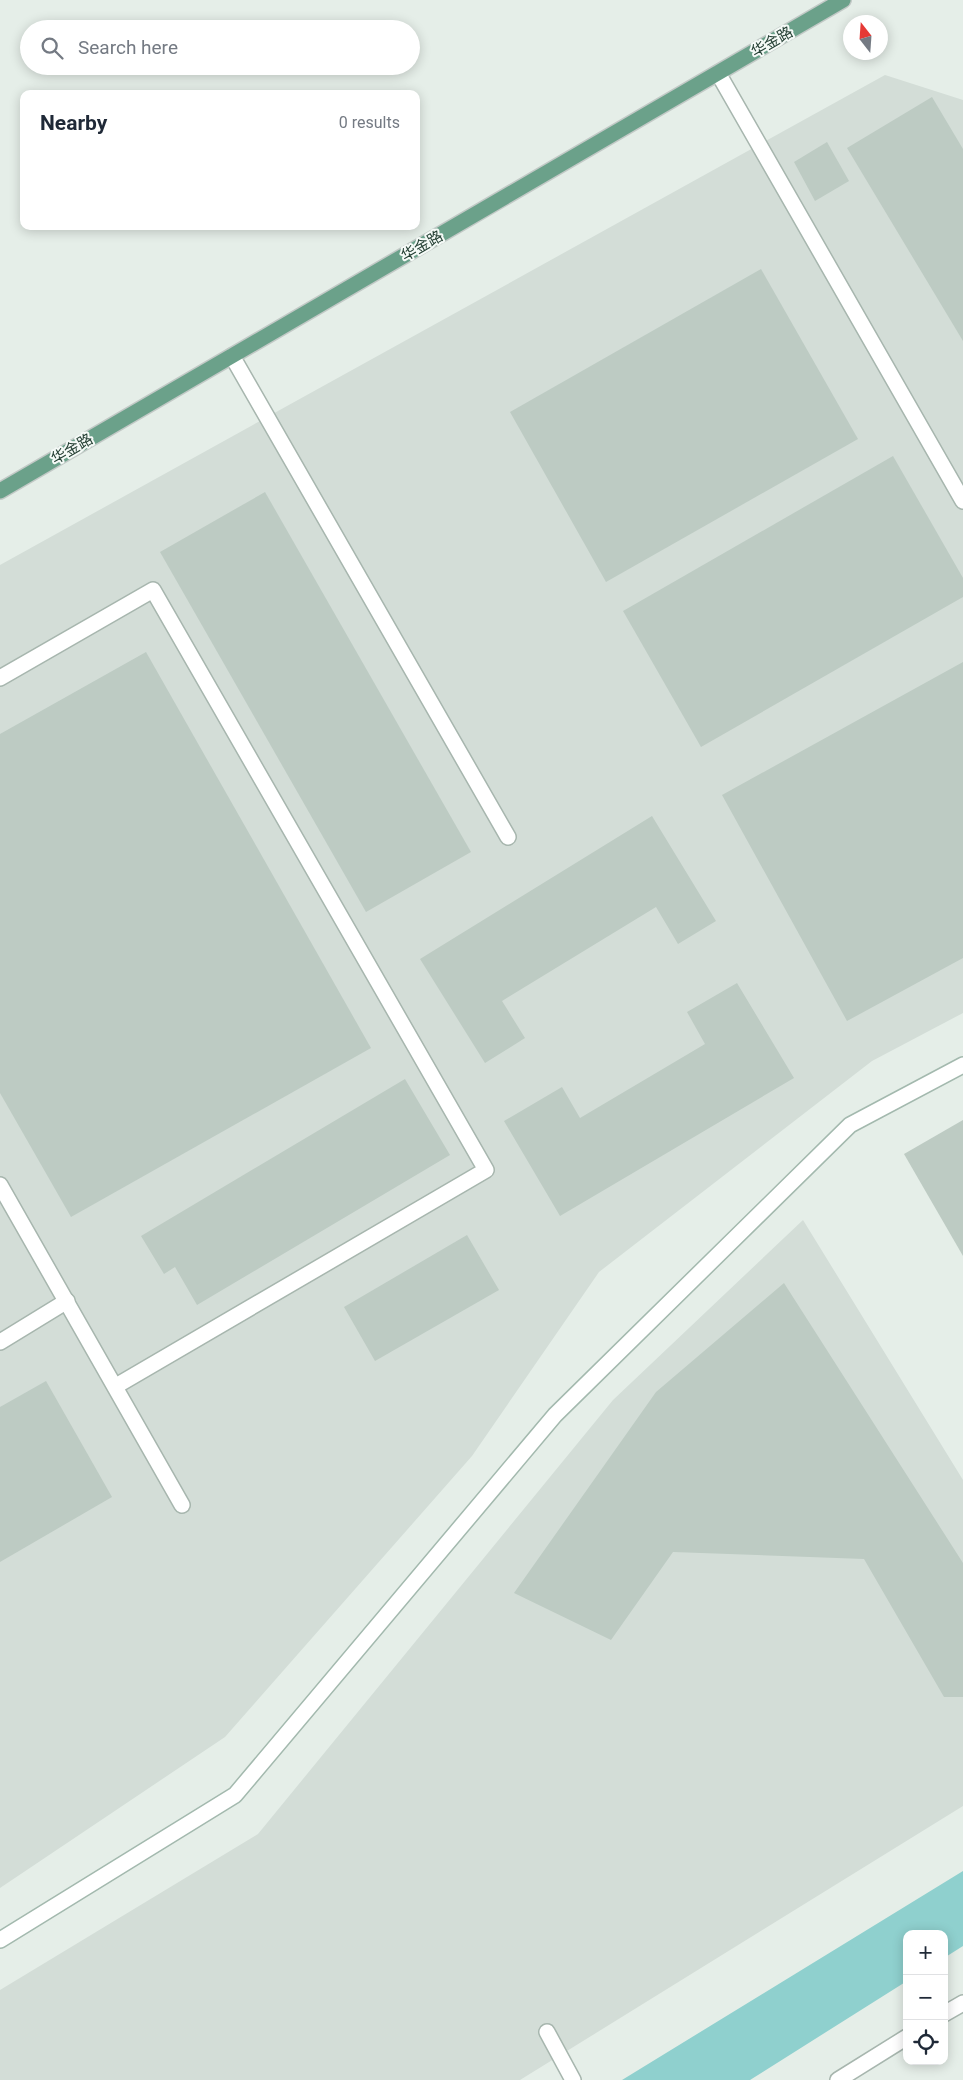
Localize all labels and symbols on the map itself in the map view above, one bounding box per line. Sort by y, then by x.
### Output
north arrow [843,15,888,60]
street label: 华金路 [748,23,796,61]
street label: 华金路 [398,227,446,265]
street label: 华金路 [48,430,96,468]

